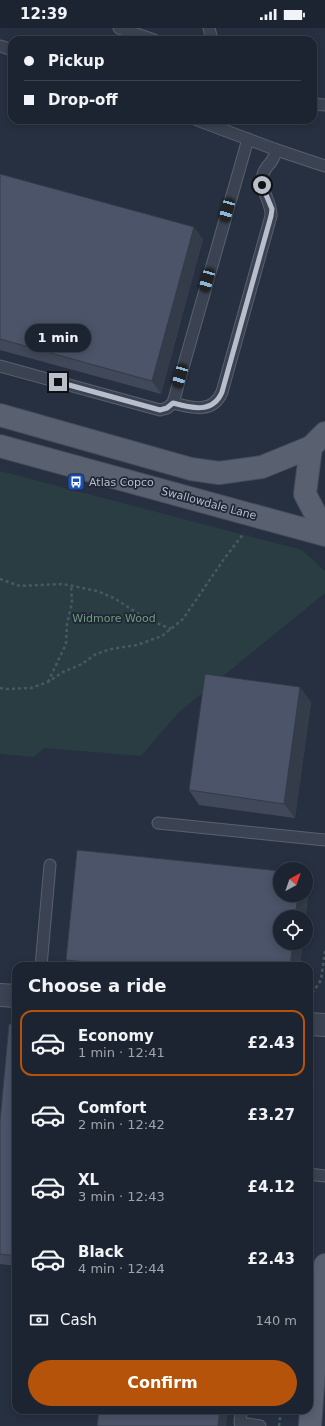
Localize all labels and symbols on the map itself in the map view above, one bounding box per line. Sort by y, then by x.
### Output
route start [253,176,271,194]
car [218,197,236,223]
car [198,267,216,293]
callout: 1 min [25,324,91,352]
car [171,363,189,389]
route end [49,373,67,391]
bus stop icon: Atlas Copco [66,472,86,492]
place label: Atlas Copco [89,476,154,489]
street label: Swallowdale Lane [160,484,258,523]
park label: Widmore Wood [72,612,156,625]
north arrow [273,862,313,902]

